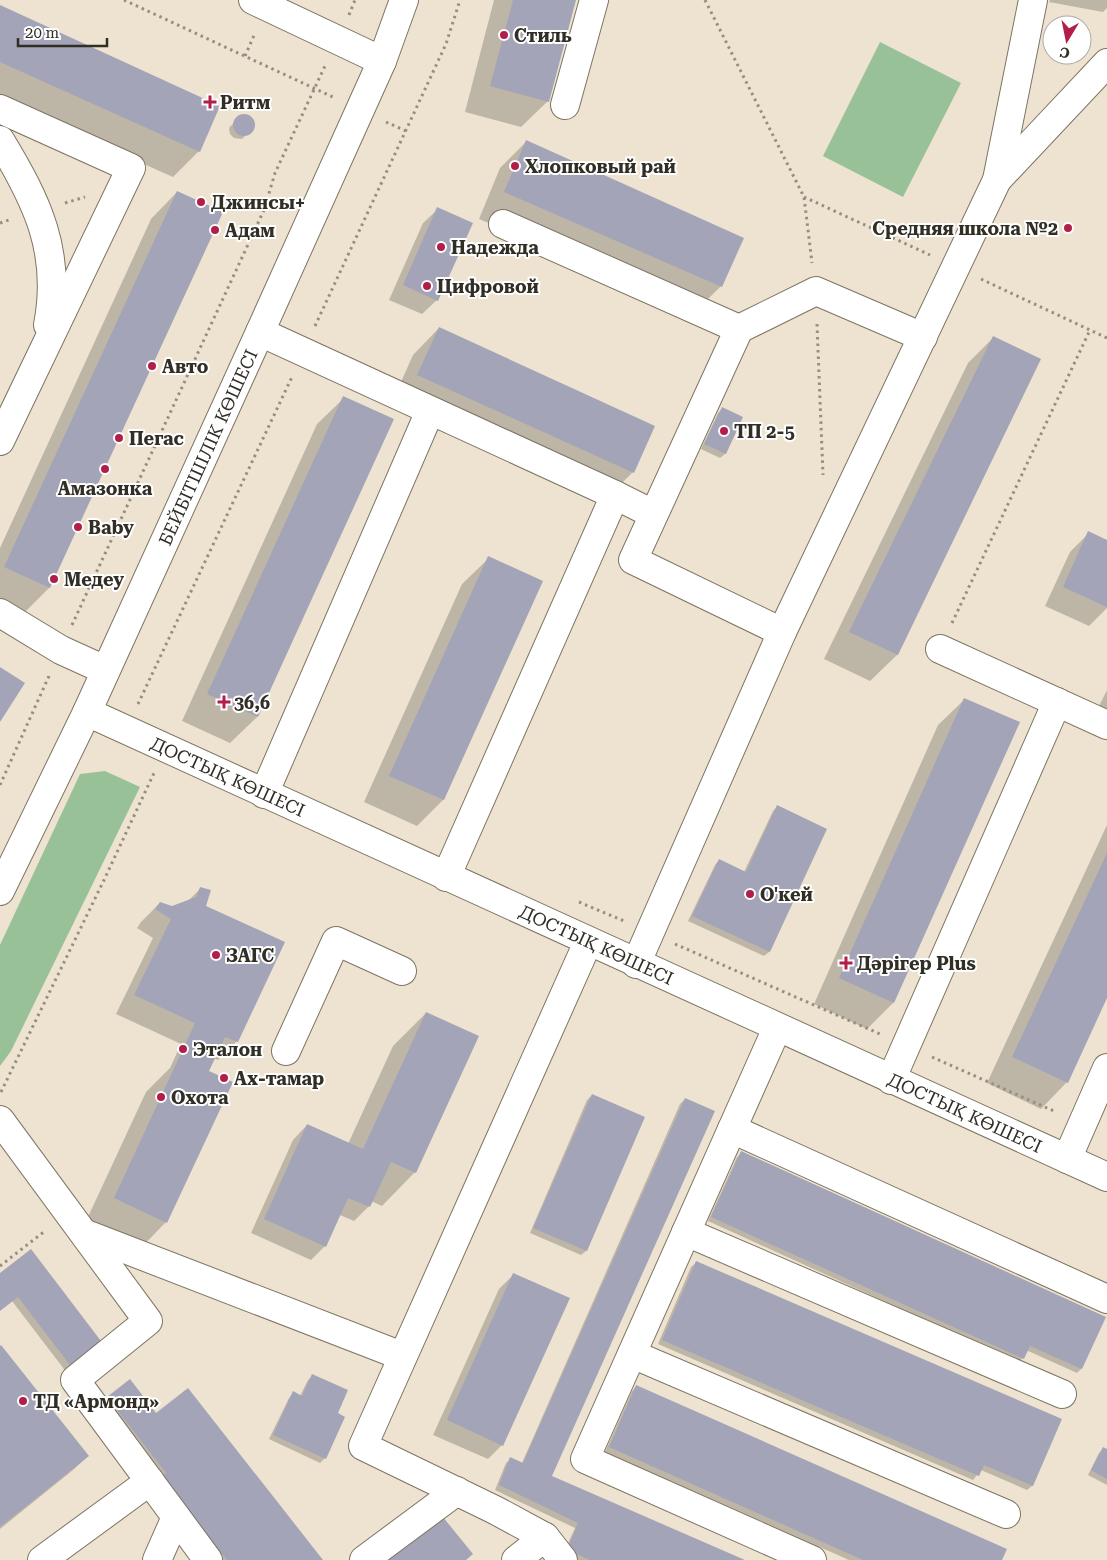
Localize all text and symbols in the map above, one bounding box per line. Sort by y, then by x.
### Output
scale bar [18,15,106,47]
north arrow [1042,15,1092,65]
text: 20 m [25,24,60,42]
place label: Стиль [514,25,572,46]
marker: Стиль [498,29,510,41]
text: С [1058,44,1071,62]
place label: Ритм [220,92,271,113]
marker: Ритм [204,96,216,108]
place label: Хлопковый рай [525,156,676,177]
marker: Хлопковый рай [509,160,521,172]
place label: Джинсы+ [211,192,305,213]
marker: Джинсы+ [195,196,207,208]
place label: Средняя школа №2 [872,218,1058,239]
place label: Адам [225,220,275,241]
marker: Средняя школа №2 [1062,222,1074,234]
marker: Адам [209,224,221,236]
place label: Надежда [451,237,539,258]
marker: Надежда [435,241,447,253]
place label: Цифровой [437,276,539,297]
marker: Цифровой [421,280,433,292]
street label: БЕЙБІТШІЛІК КӨШЕСІ [154,346,261,549]
place label: Авто [162,356,209,377]
marker: Авто [146,360,158,372]
place label: ТП 2-5 [734,421,795,442]
marker: ТП 2-5 [718,425,730,437]
place label: Пегас [129,428,184,449]
marker: Пегас [113,432,125,444]
marker: Амазонка [99,463,111,475]
place label: Амазонка [58,478,153,499]
place label: Baby [88,517,134,538]
marker: Baby [72,521,84,533]
place label: Медеу [64,569,124,590]
marker: Медеу [48,573,60,585]
place label: 36,6 [234,692,270,713]
marker: 36,6 [218,696,230,708]
street label: ДОСТЫҚ КӨШЕСІ [148,732,308,820]
place label: О'кей [760,884,813,905]
marker: О'кей [744,888,756,900]
street label: ДОСТЫҚ КӨШЕСІ [516,900,677,988]
place label: ЗАГС [226,945,274,966]
marker: ЗАГС [210,949,222,961]
place label: Дәрігер Plus [857,953,976,974]
marker: Дәрігер Plus [839,956,853,970]
place label: Эталон [193,1039,262,1060]
marker: Эталон [177,1043,189,1055]
place label: Ах-тамар [234,1068,324,1089]
street label: ДОСТЫҚ КӨШЕСІ [885,1068,1045,1156]
marker: Ах-тамар [218,1072,230,1084]
place label: Охота [171,1087,229,1108]
marker: Охота [155,1091,167,1103]
place label: ТД «Армонд» [33,1391,159,1412]
marker: ТД «Армонд» [17,1395,29,1407]

